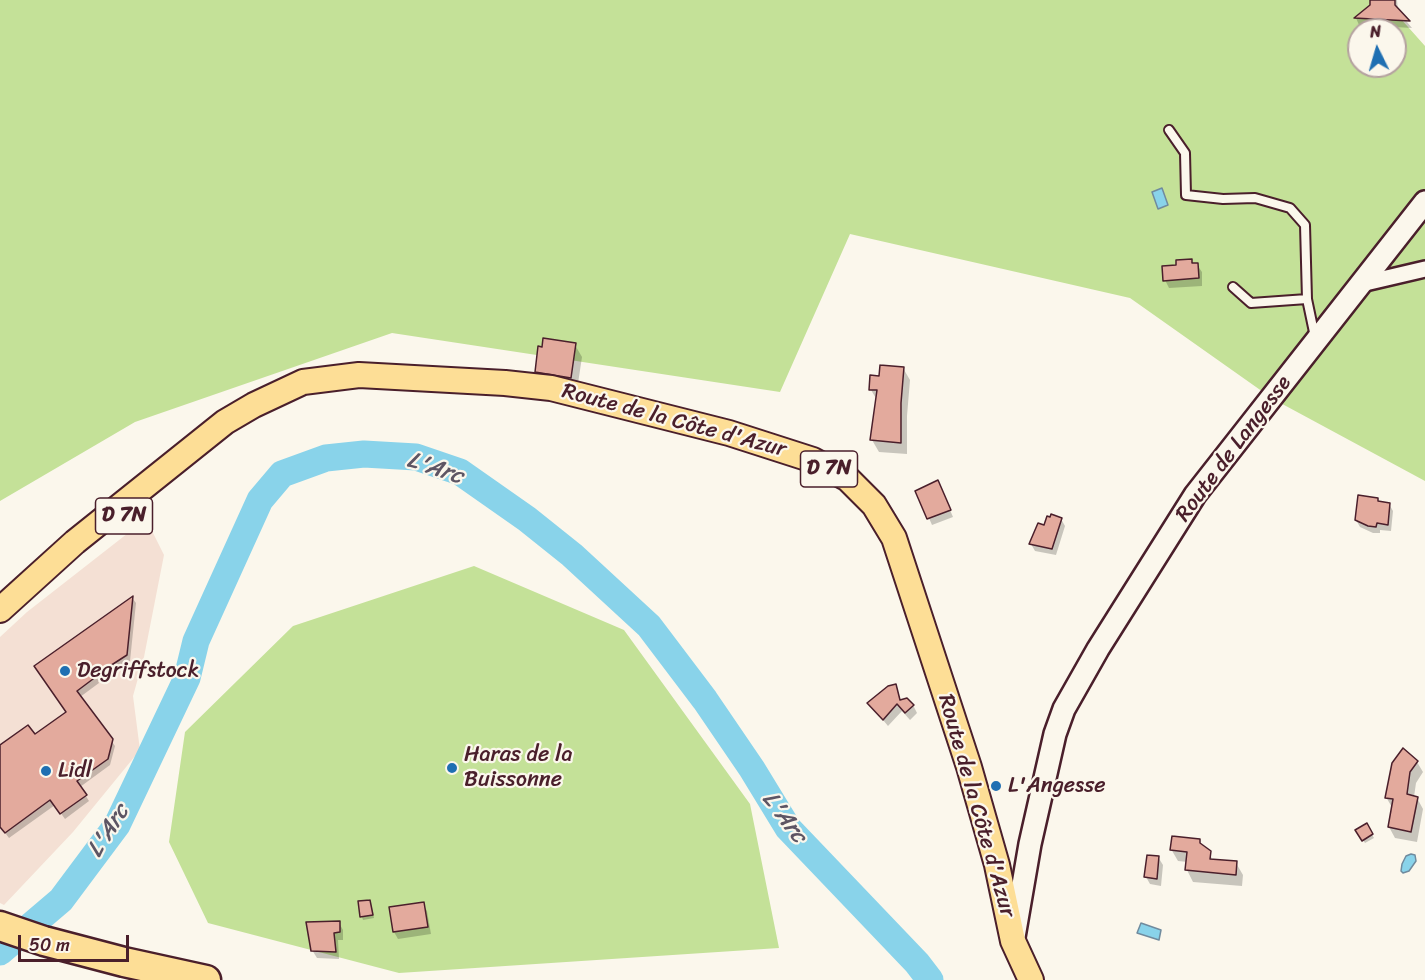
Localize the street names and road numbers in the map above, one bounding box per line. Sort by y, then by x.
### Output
street label: Route de Langesse [1170,371,1298,527]
street label: Route de la Côte d'Azur [559,378,789,464]
road number: D 7N [800,451,858,487]
road number: D 7N [96,498,152,534]
street label: Route de la Côte d'Azur [931,691,1021,921]

